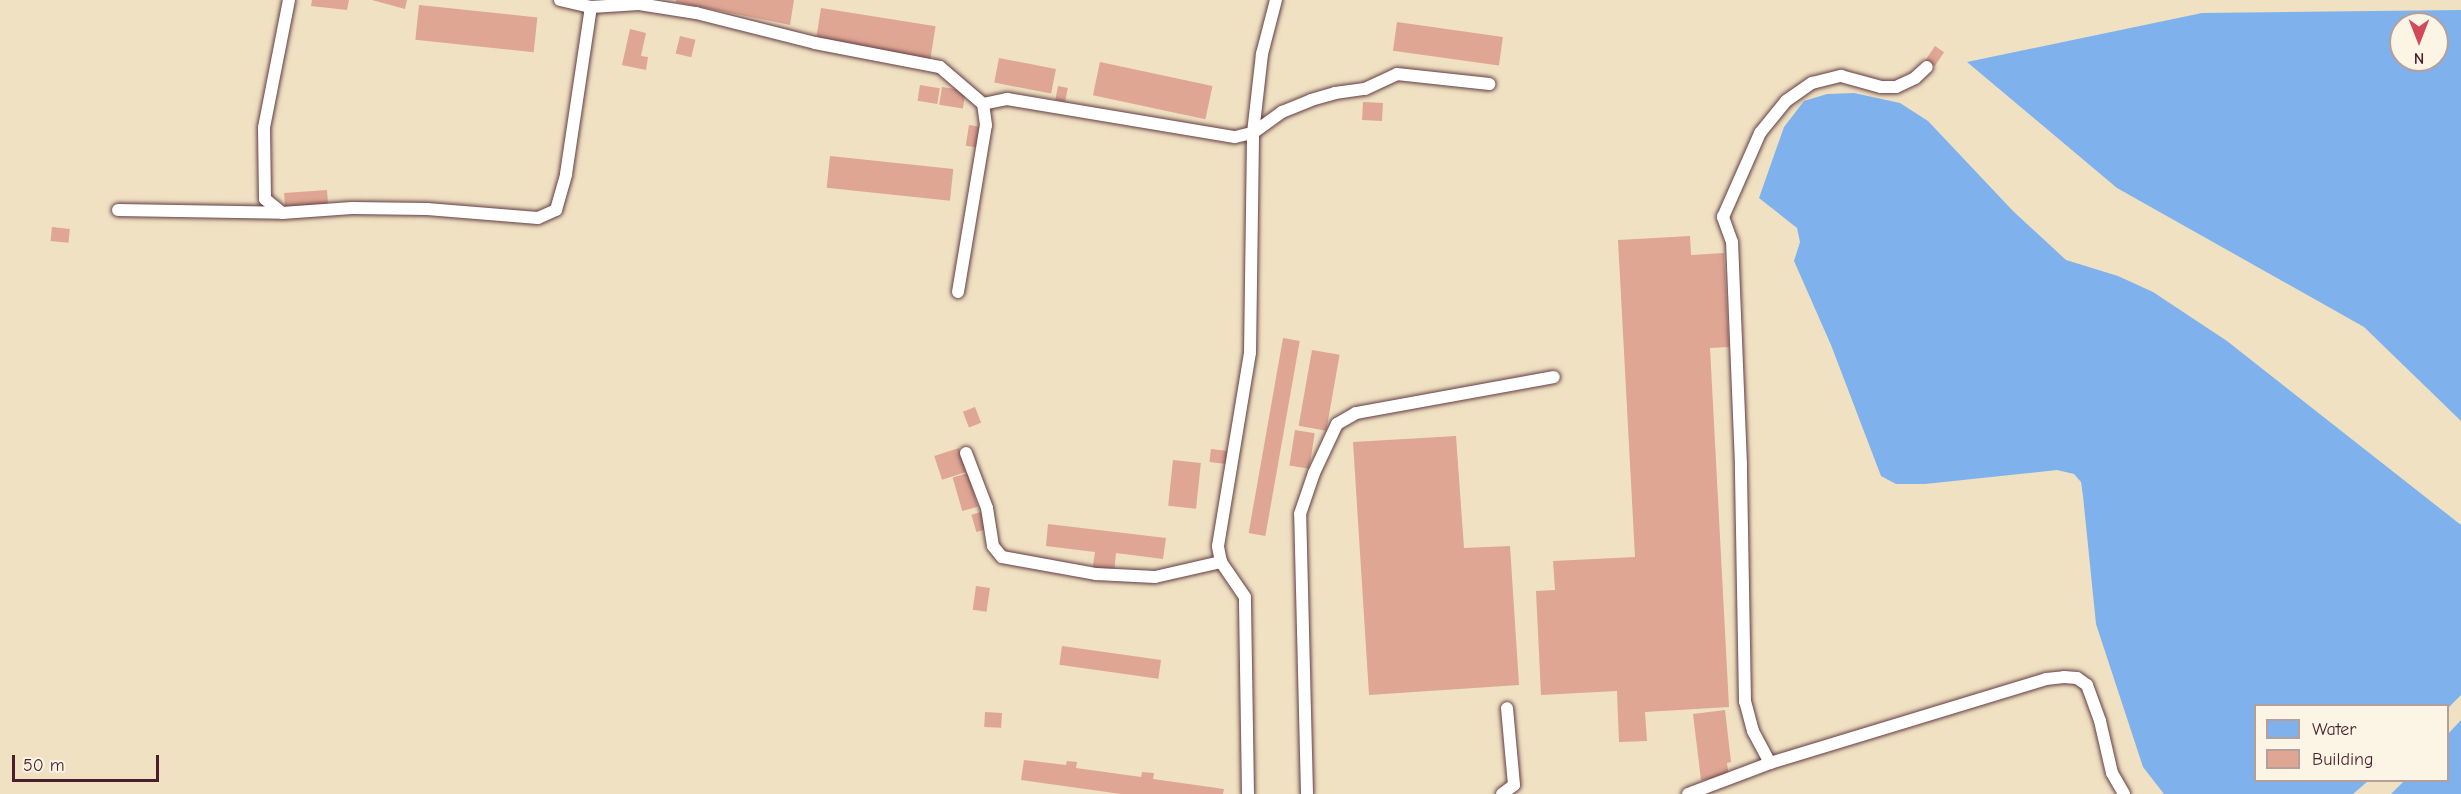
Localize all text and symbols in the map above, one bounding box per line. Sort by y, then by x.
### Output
north arrow [2389,12,2449,72]
text: N [2414,49,2424,67]
legend [2254,704,2449,782]
text: Water [2312,719,2356,740]
scale bar [15,743,162,781]
text: Building [2312,749,2374,770]
text: 50 m [23,755,65,776]

